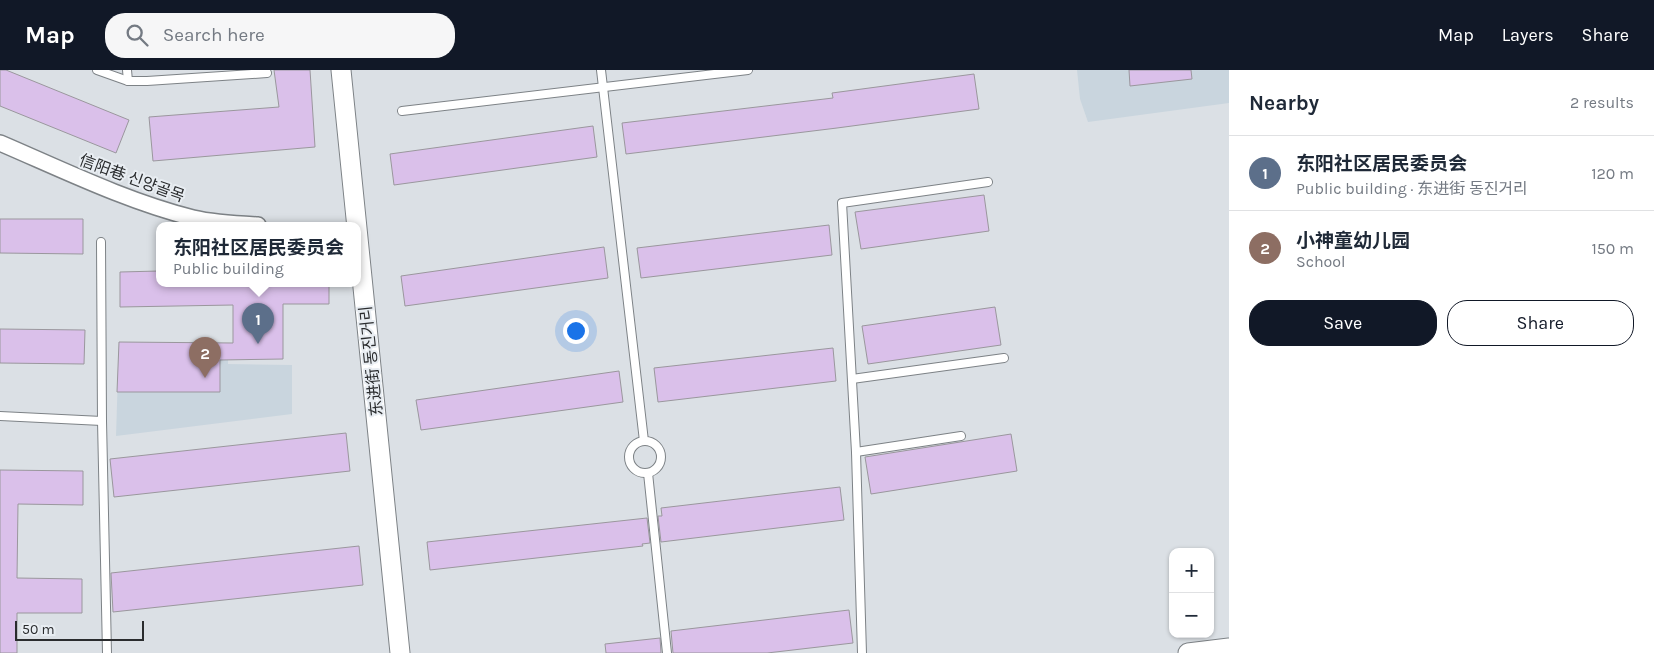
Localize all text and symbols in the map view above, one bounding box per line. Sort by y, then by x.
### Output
search box [105,13,455,58]
text: Map [25,21,75,49]
icon: search [123,21,151,49]
text: Search here [163,24,265,46]
text: Map [1438,24,1474,46]
text: Layers [1502,24,1554,46]
text: Share [1582,24,1629,46]
text: Nearby [1249,91,1319,115]
text: 2 results [1570,93,1634,112]
street label: 信阳巷 신양골목 [77,150,188,206]
text: 东阳社区居民委员会 [1296,153,1467,175]
text: 1 [1262,164,1268,183]
text: 120 m [1591,164,1634,183]
text: Public building · 东进街 동진거리 [1296,179,1528,198]
popup [156,222,361,287]
text: 小神童幼儿园 [1296,230,1410,252]
text: 东阳社区居民委员会 [173,237,344,259]
text: 2 [1260,239,1270,258]
text: 150 m [1591,239,1634,258]
text: School [1296,252,1346,271]
text: Public building [173,259,284,278]
button: Save [1249,300,1437,346]
button: Share [1447,300,1634,346]
pin: 1 [242,303,274,344]
street label: 东进街 동진거리 [356,305,386,417]
your location [563,318,589,344]
pin: 2 [189,337,221,378]
map controls [1169,548,1214,638]
button: + [1169,548,1214,593]
button: − [1169,593,1214,638]
scale bar [15,618,144,641]
text: 50 m [22,621,55,638]

